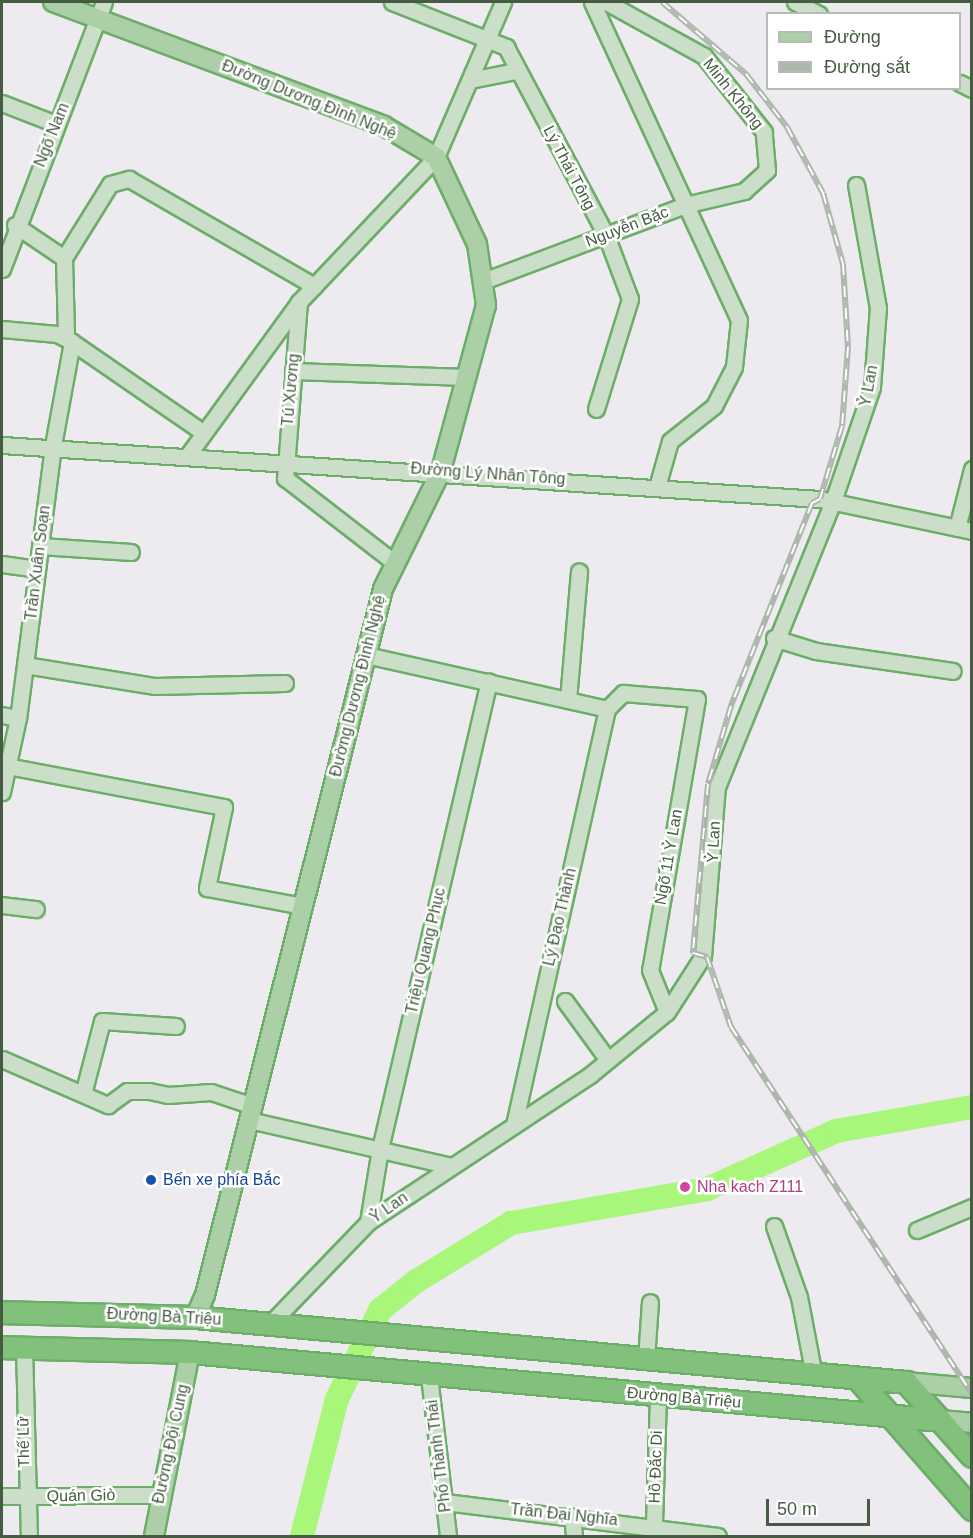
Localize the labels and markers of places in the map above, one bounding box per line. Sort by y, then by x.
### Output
place label: Bến xe phía Bắc [163,1170,280,1190]
marker: Bến xe phía Bắc [144,1173,158,1187]
place label: Nha kach Z111 [697,1177,803,1197]
marker: Nha kach Z111 [678,1180,692,1194]

